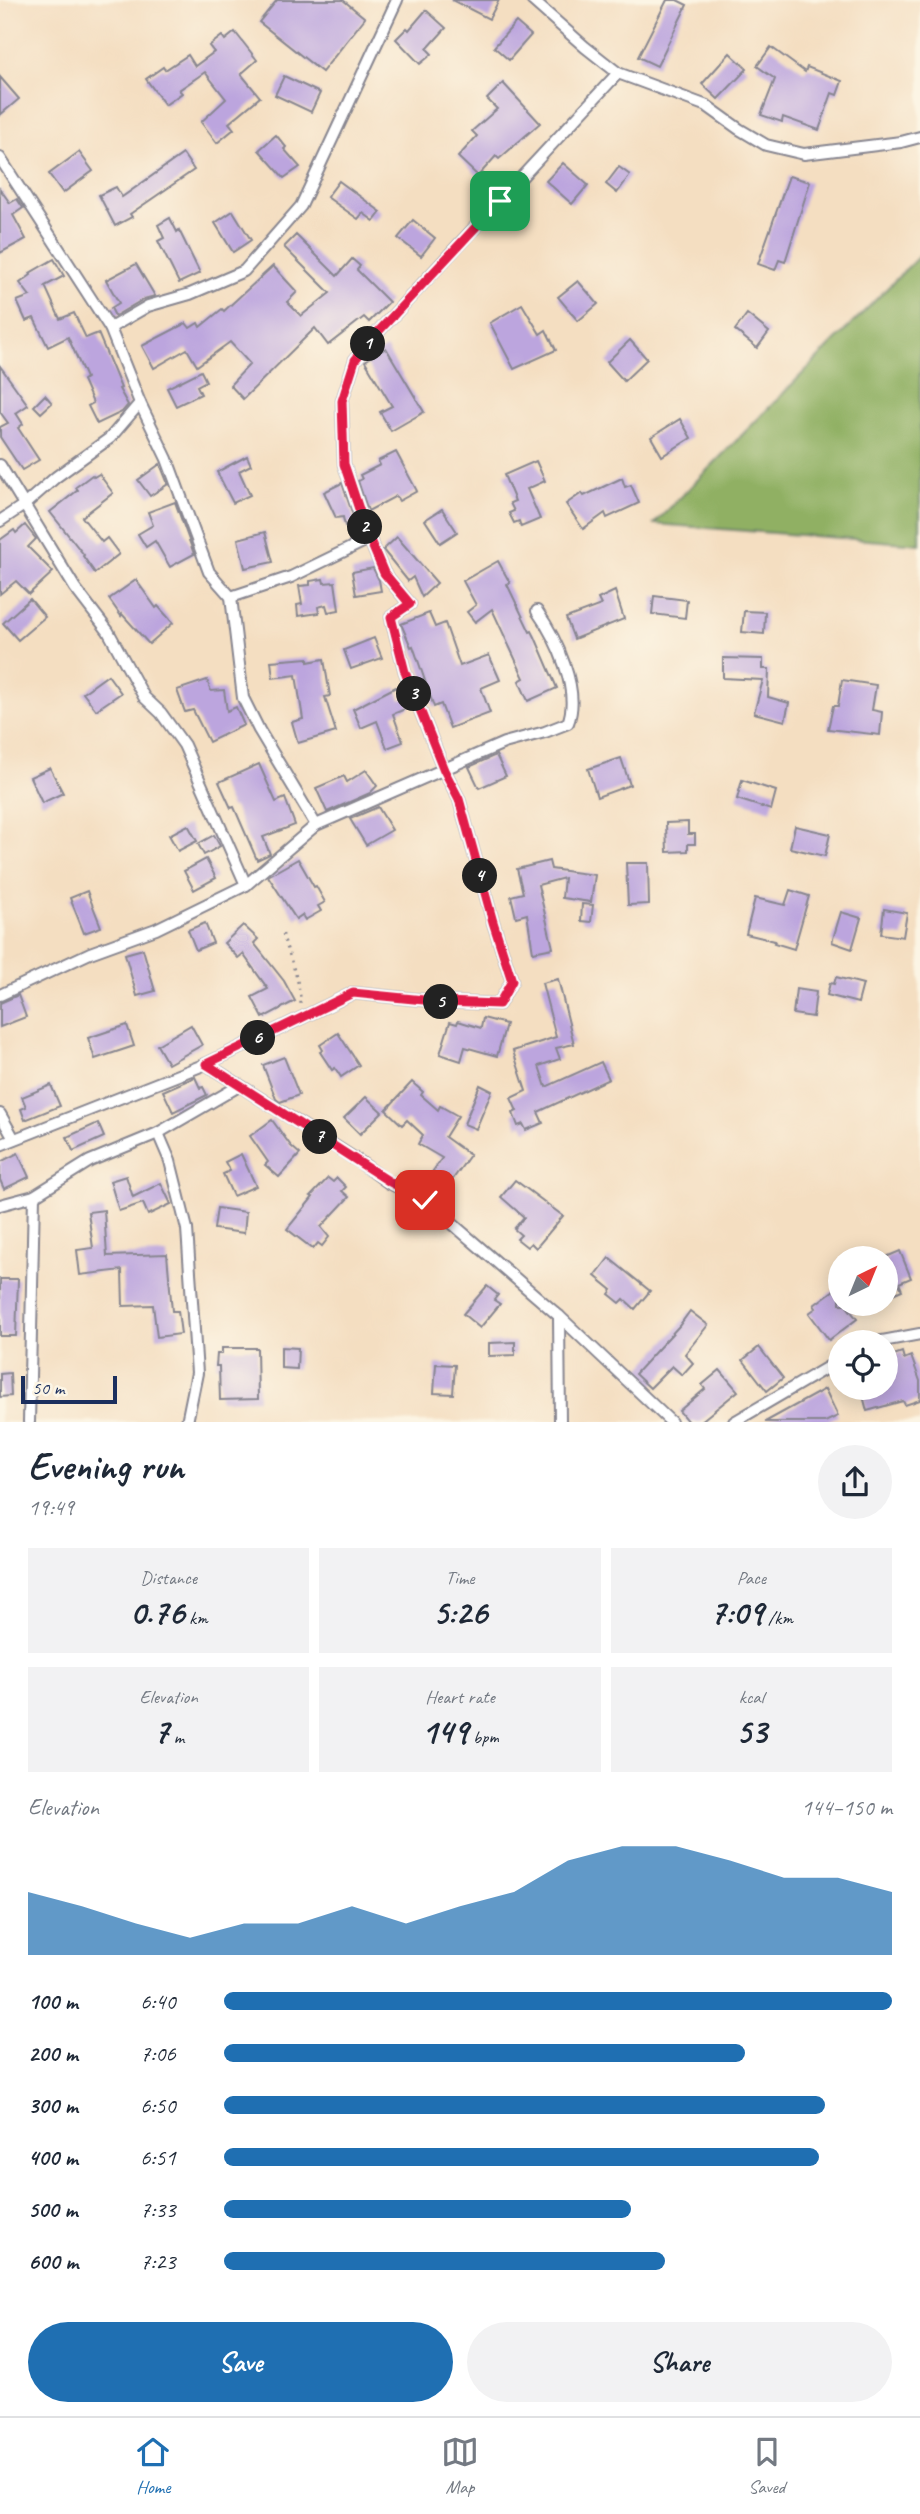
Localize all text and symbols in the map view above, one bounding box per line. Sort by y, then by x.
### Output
pin [470,171,530,231]
icon: arrive [481,182,519,220]
pin: 1 [350,326,386,362]
text: 1 [363,331,372,355]
pin: 2 [348,510,382,544]
text: 2 [360,514,369,538]
pin: 3 [396,676,432,712]
text: 3 [409,681,418,705]
pin: 4 [462,858,498,894]
text: 4 [475,863,484,887]
pin: 5 [424,984,458,1020]
text: 5 [436,989,445,1013]
pin: 6 [240,1020,276,1056]
text: 6 [253,1025,262,1049]
pin: 7 [302,1120,338,1154]
text: 7 [315,1124,324,1148]
pin [395,1170,455,1230]
icon: check [406,1181,444,1219]
north arrow [828,1246,898,1316]
map controls [828,1246,898,1400]
button: locate [828,1330,898,1400]
scale bar [21,1373,117,1405]
text: 50 m [32,1376,64,1400]
text: Evening run [28,1443,184,1490]
button: share [818,1445,892,1519]
text: 19:49 [28,1493,74,1522]
text: Distance [140,1566,197,1590]
text: Time [445,1566,475,1590]
text: Pace [737,1566,766,1590]
text: 0.76 [130,1590,184,1635]
text: 5:26 [433,1590,487,1635]
text: 7:09 [710,1590,763,1635]
text: km [184,1606,208,1630]
text: /km [763,1606,793,1630]
text: Elevation [139,1685,198,1709]
text: Heart rate [425,1685,495,1709]
text: kcal [739,1685,764,1709]
text: 7 [153,1709,169,1754]
text: 149 [421,1709,468,1754]
text: 53 [736,1709,767,1754]
text: m [169,1725,184,1749]
text: bpm [468,1725,499,1749]
text: Elevation [28,1793,99,1822]
text: 144–150 m [801,1793,892,1822]
text: 100 m [28,1987,78,2016]
text: 6:40 [140,1987,176,2016]
text: 200 m [28,2039,78,2068]
text: 7:06 [140,2039,176,2068]
text: 300 m [28,2091,78,2120]
text: 6:50 [140,2091,176,2120]
text: 400 m [28,2143,78,2172]
text: 6:51 [140,2143,176,2172]
text: 500 m [28,2195,77,2224]
text: 7:33 [140,2195,176,2224]
text: 600 m [28,2247,78,2276]
text: 7:23 [140,2247,176,2276]
button: Save [28,2322,453,2402]
button: Share [467,2322,892,2402]
tab: Home [134,2433,172,2499]
tab: Map [441,2433,479,2499]
tab: Saved [748,2433,786,2499]

